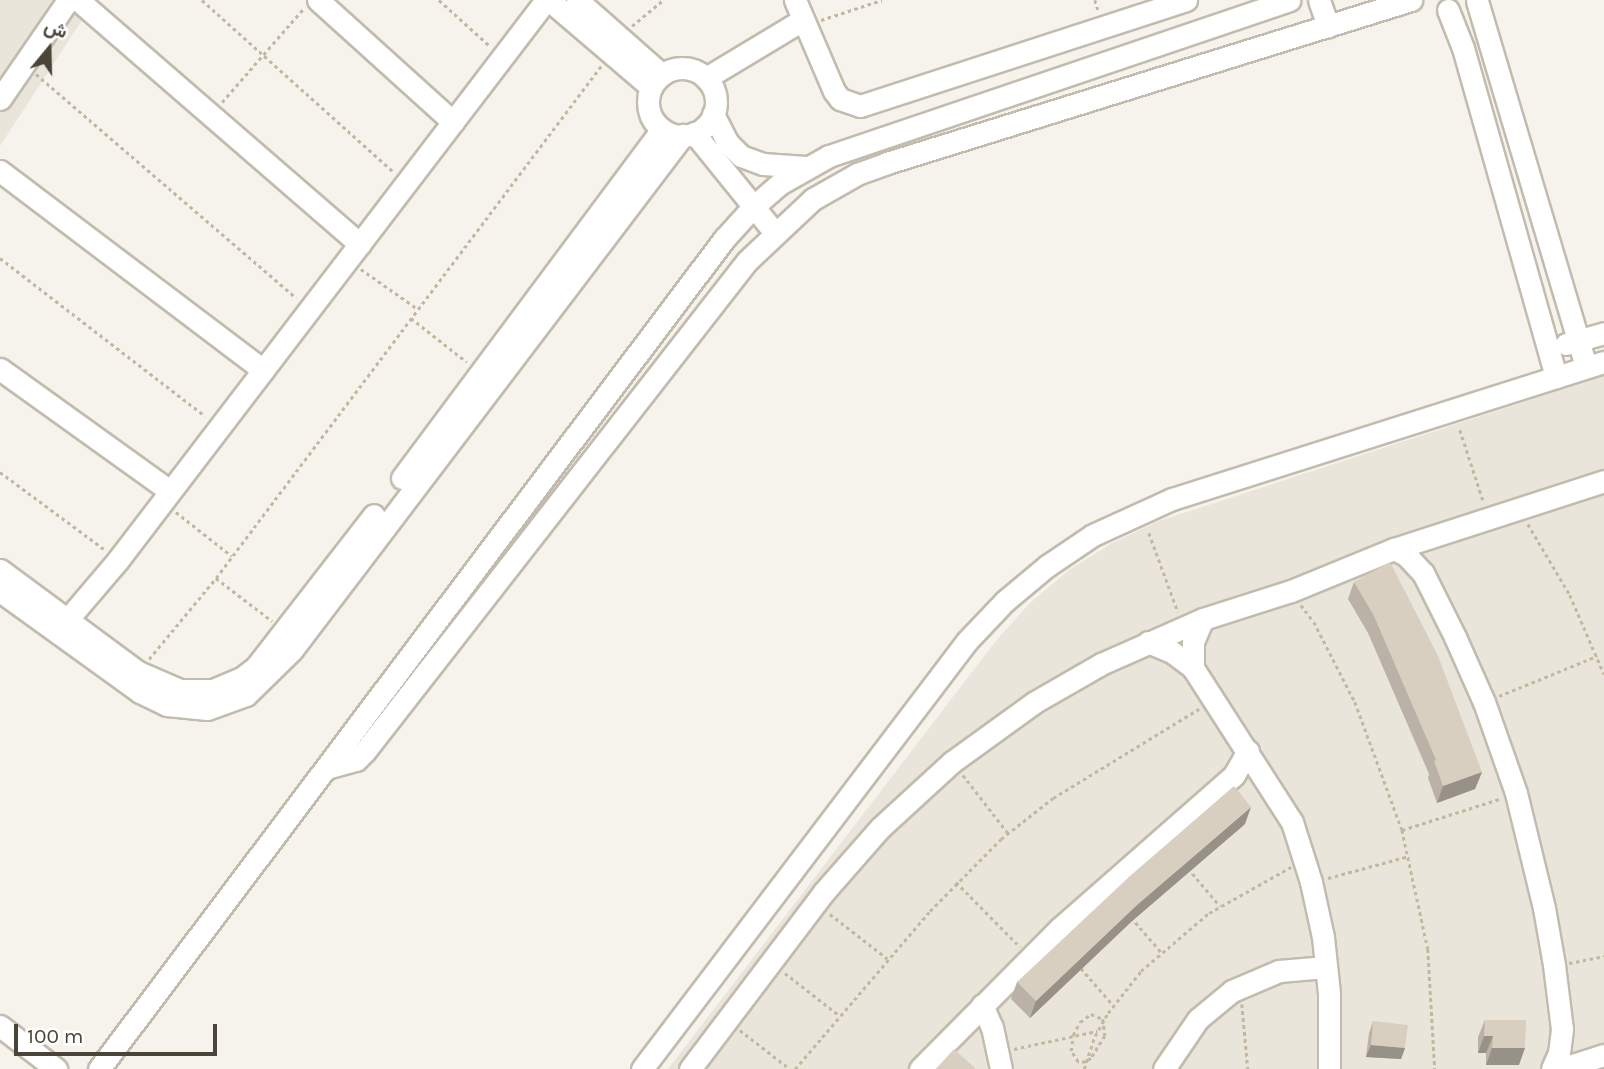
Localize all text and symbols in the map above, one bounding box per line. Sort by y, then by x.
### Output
north arrow [14,14,84,84]
text: ش [41,15,70,43]
scale bar [18,1010,220,1054]
text: 100 m [27,1024,84,1048]

